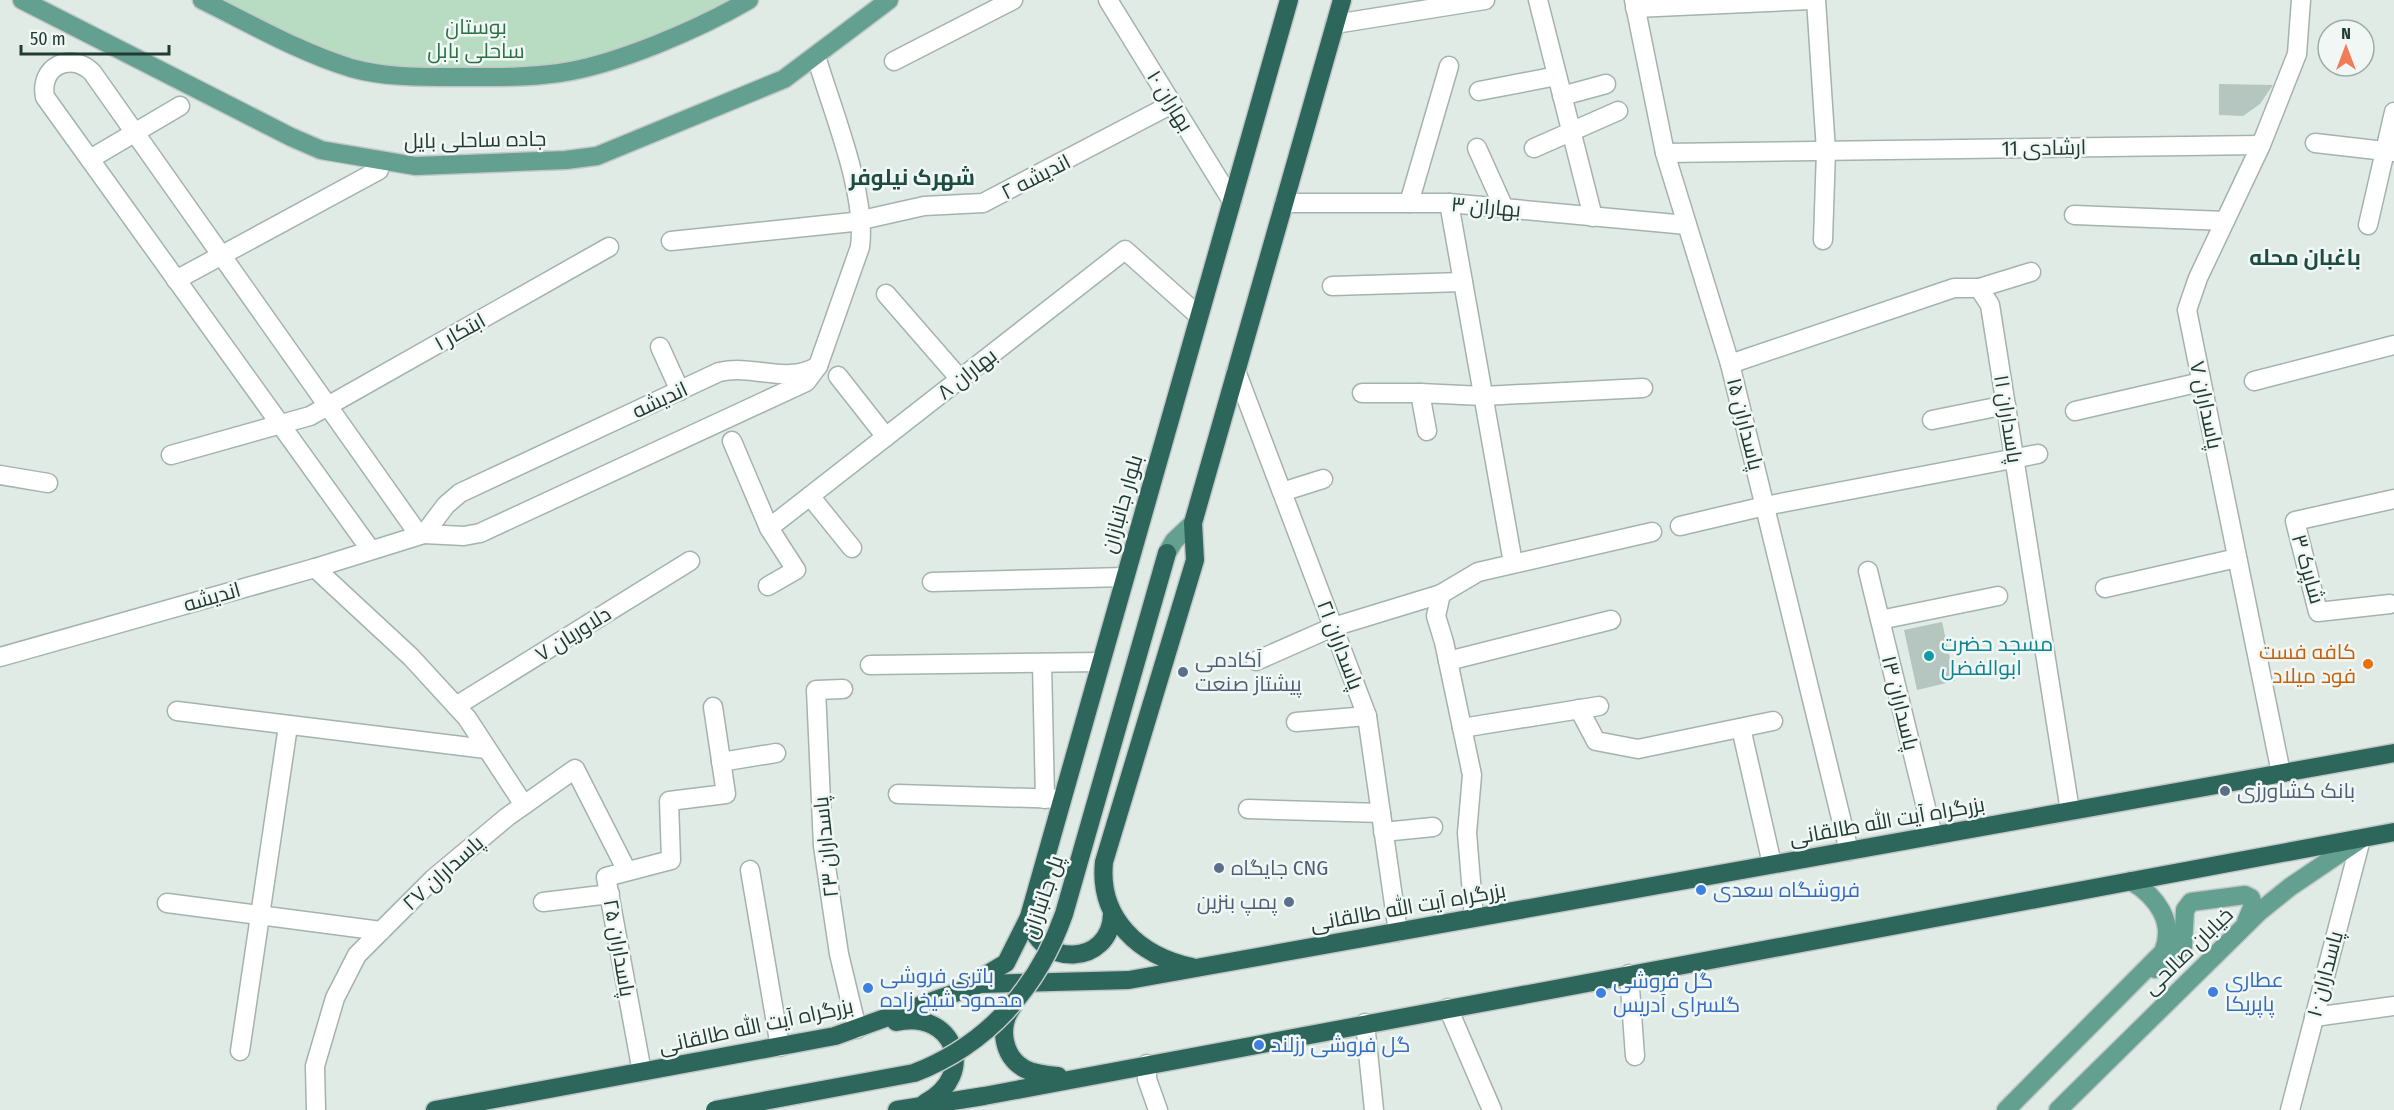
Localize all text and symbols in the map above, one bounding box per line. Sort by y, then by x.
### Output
park label: بوستان ساحلی بابل [427,14,525,64]
scale bar [21,18,170,56]
north arrow [2316,18,2376,78]
text: N [2341,24,2351,43]
text: 50 m [30,28,66,50]
street label: بهاران ۱۰ [1141,65,1199,137]
street label: جاده ساحلی بایل [404,126,546,154]
street label: ارشادی 11 [2001,134,2087,162]
street label: اندیشه ۲ [997,149,1075,205]
district label: شهرک نیلوفر [848,164,975,191]
street label: بهاران ۳ [1450,191,1522,223]
district label: باغبان محله [2249,244,2361,271]
street label: ابتکار ۱ [430,307,490,357]
street label: بهاران ۸ [932,343,1002,405]
street label: پاسداران ۷ [2183,359,2228,452]
street label: پاسداران ١١ [1987,373,2028,466]
street label: پاسداران ۱۵ [1720,375,1769,473]
street label: اندیشه [628,376,692,424]
street label: بلوار جانبازان [1096,452,1148,556]
street label: شاپرک ۳ [2285,531,2330,607]
street label: اندیشه [180,576,244,618]
street label: پاسداران ۲۱ [1310,597,1369,694]
street label: دلاوریان ۷ [530,601,616,667]
place label: مسجد حضرت ابوالفضل [1941,631,2053,681]
place label: کافه فست فود میلاد [2259,639,2356,689]
place label: آکادمی پیشتاز صنعت [1195,647,1302,698]
marker: مسجد حضرت ابوالفضل [1922,649,1936,663]
street label: پاسداران ۱۳ [1875,653,1924,754]
marker: کافه فست فود میلاد [2361,657,2375,671]
marker: آکادمی پیشتاز صنعت [1176,665,1190,679]
place label: بانک کشاورزی [2237,778,2355,804]
marker: بانک کشاورزی [2218,784,2232,798]
street label: بزرگراه آیت الله طالقانی [1787,790,1987,851]
street label: پاسداران ۲۳ [808,795,845,899]
street label: پاسداران ۲۷ [397,830,490,917]
street label: پل جانبازان [1017,852,1070,942]
place label: جایگاه CNG [1231,855,1328,881]
marker: جایگاه CNG [1212,861,1226,875]
street label: بزرگراه آیت الله طالقانی [1308,876,1508,937]
place label: فروشگاه سعدی [1713,877,1860,903]
marker: فروشگاه سعدی [1694,883,1708,897]
place label: پمپ بنزین [1197,889,1277,916]
marker: پمپ بنزین [1282,895,1296,909]
street label: پاسداران ۲۵ [597,897,640,999]
street label: خیابان صالحی [2138,902,2238,1000]
street label: پاسداران ١٠ [2301,928,2350,1020]
place label: باتری فروشی محمود شیخ زاده [880,963,1023,1014]
place label: عطاری پاپریکا [2225,967,2284,1018]
place label: گل فروشی گلسرای آدریس [1613,968,1740,1018]
marker: باتری فروشی محمود شیخ زاده [861,981,875,995]
marker: عطاری پاپریکا [2206,985,2220,999]
marker: گل فروشی گلسرای آدریس [1594,986,1608,1000]
street label: بزرگراه آیت الله طالقانی [656,992,856,1059]
place label: گل فروشی رزلند [1271,1032,1410,1058]
marker: گل فروشی رزلند [1252,1038,1266,1052]

